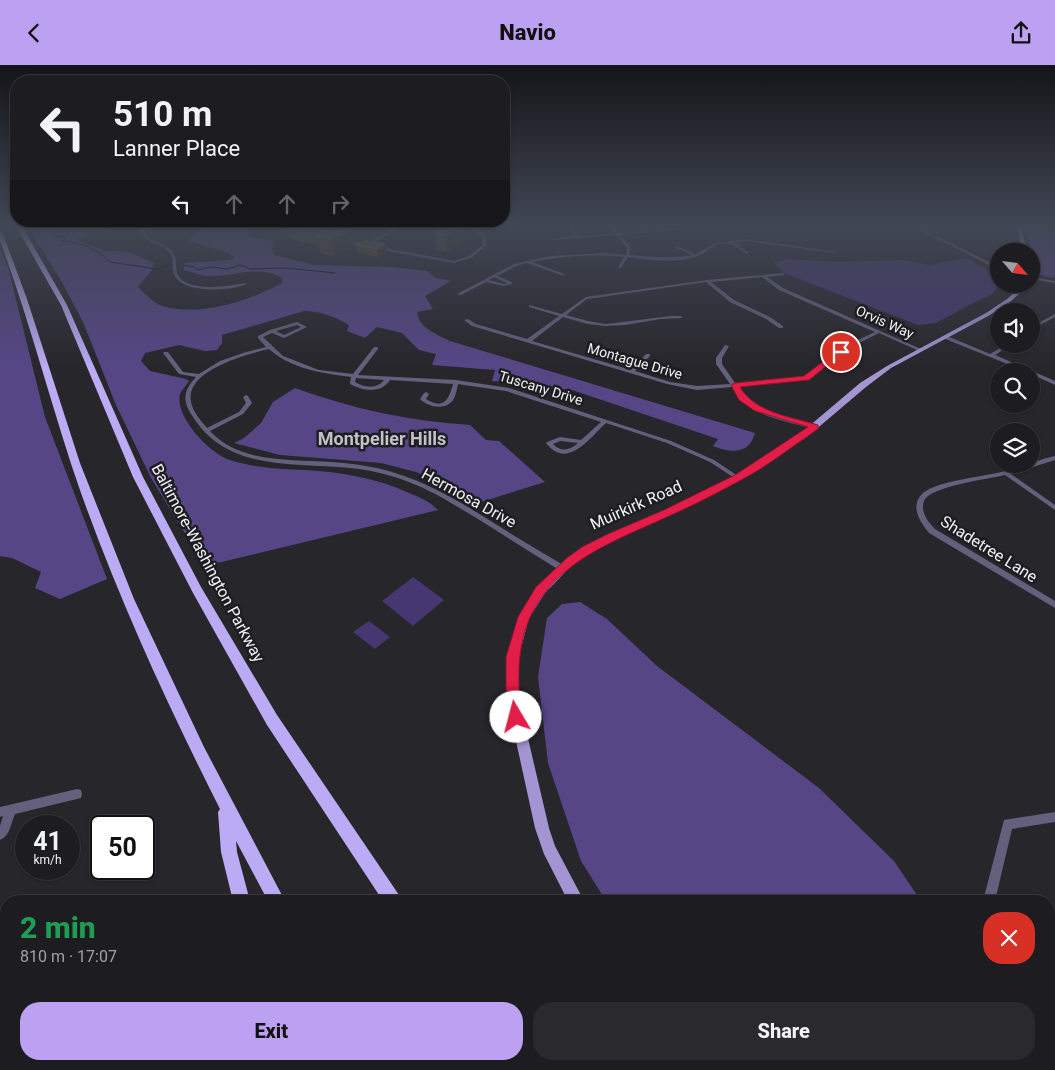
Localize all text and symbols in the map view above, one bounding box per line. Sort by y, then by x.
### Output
icon: back [20,19,48,47]
icon: share [1007,19,1035,47]
text: Navio [499,20,556,45]
text: 510 m [113,94,212,135]
icon: left [30,95,95,160]
text: Lanner Place [113,136,240,161]
icon: left [167,190,195,218]
icon: ahead [220,190,248,218]
icon: ahead [273,190,301,218]
icon: right [326,190,354,218]
north arrow [990,243,1040,293]
map controls [990,243,1040,473]
street label: Orvis Way [854,302,917,342]
button: sound [990,303,1040,353]
pin [820,331,862,373]
icon: arrive [827,338,855,366]
street label: Montague Drive [586,340,684,382]
button: search [990,363,1040,413]
street label: Tuscany Drive [497,368,585,408]
button: layers [990,423,1040,473]
district label: Montpelier Hills [318,428,446,449]
street label: Baltimore-Washington Parkway [148,461,269,666]
street label: Hermosa Drive [418,464,520,532]
street label: Muirkirk Road [587,476,685,534]
street label: Shadetree Lane [937,512,1041,586]
position arrow [489,690,541,742]
speed limit sign: 50 [90,815,155,880]
text: 41 [33,827,62,856]
text: km/h [33,853,62,867]
text: 2 min [20,910,96,945]
button: close [983,912,1035,964]
text: 810 m · 17:07 [20,947,117,966]
button: Exit [20,1002,523,1060]
button: Share [533,1002,1035,1060]

